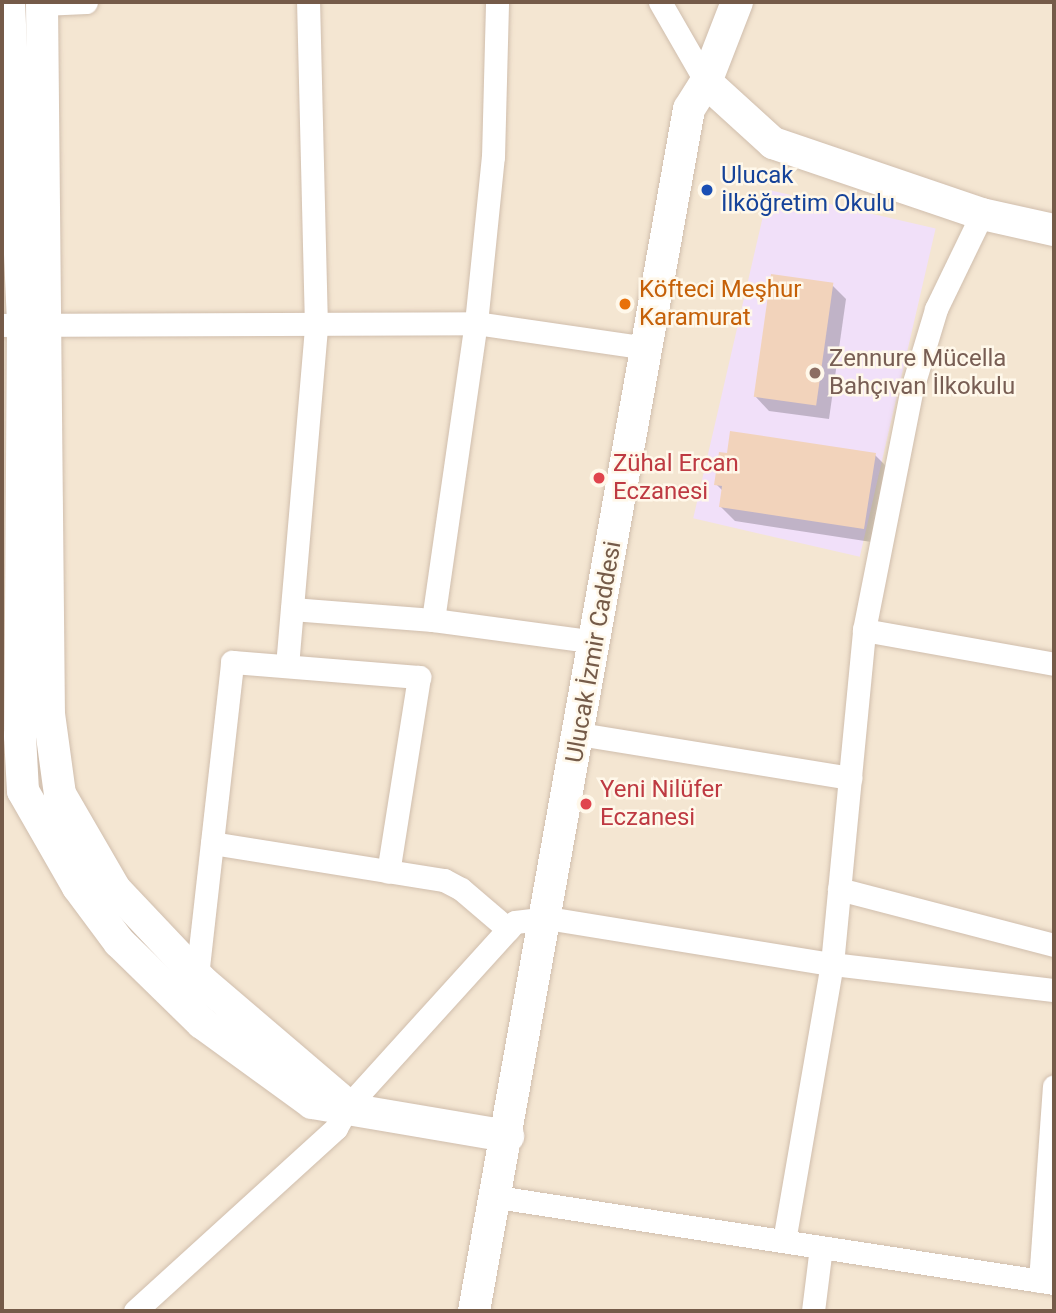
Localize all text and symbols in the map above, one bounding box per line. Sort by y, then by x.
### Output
place label: Ulucak İlköğretim Okulu [721,162,895,218]
marker: Ulucak İlköğretim Okulu [699,182,715,198]
place label: Köfteci Meşhur Karamurat [639,276,801,332]
marker: Köfteci Meşhur Karamurat [617,296,633,312]
place label: Zennure Mücella Bahçıvan İlkokulu [829,345,1015,401]
marker: Zennure Mücella Bahçıvan İlkokulu [807,365,823,381]
place label: Zühal Ercan Eczanesi [613,450,739,506]
marker: Zühal Ercan Eczanesi [591,470,607,486]
street label: Ulucak İzmir Caddesi [560,539,628,765]
place label: Yeni Nilüfer Eczanesi [600,776,722,832]
marker: Yeni Nilüfer Eczanesi [578,796,594,812]

